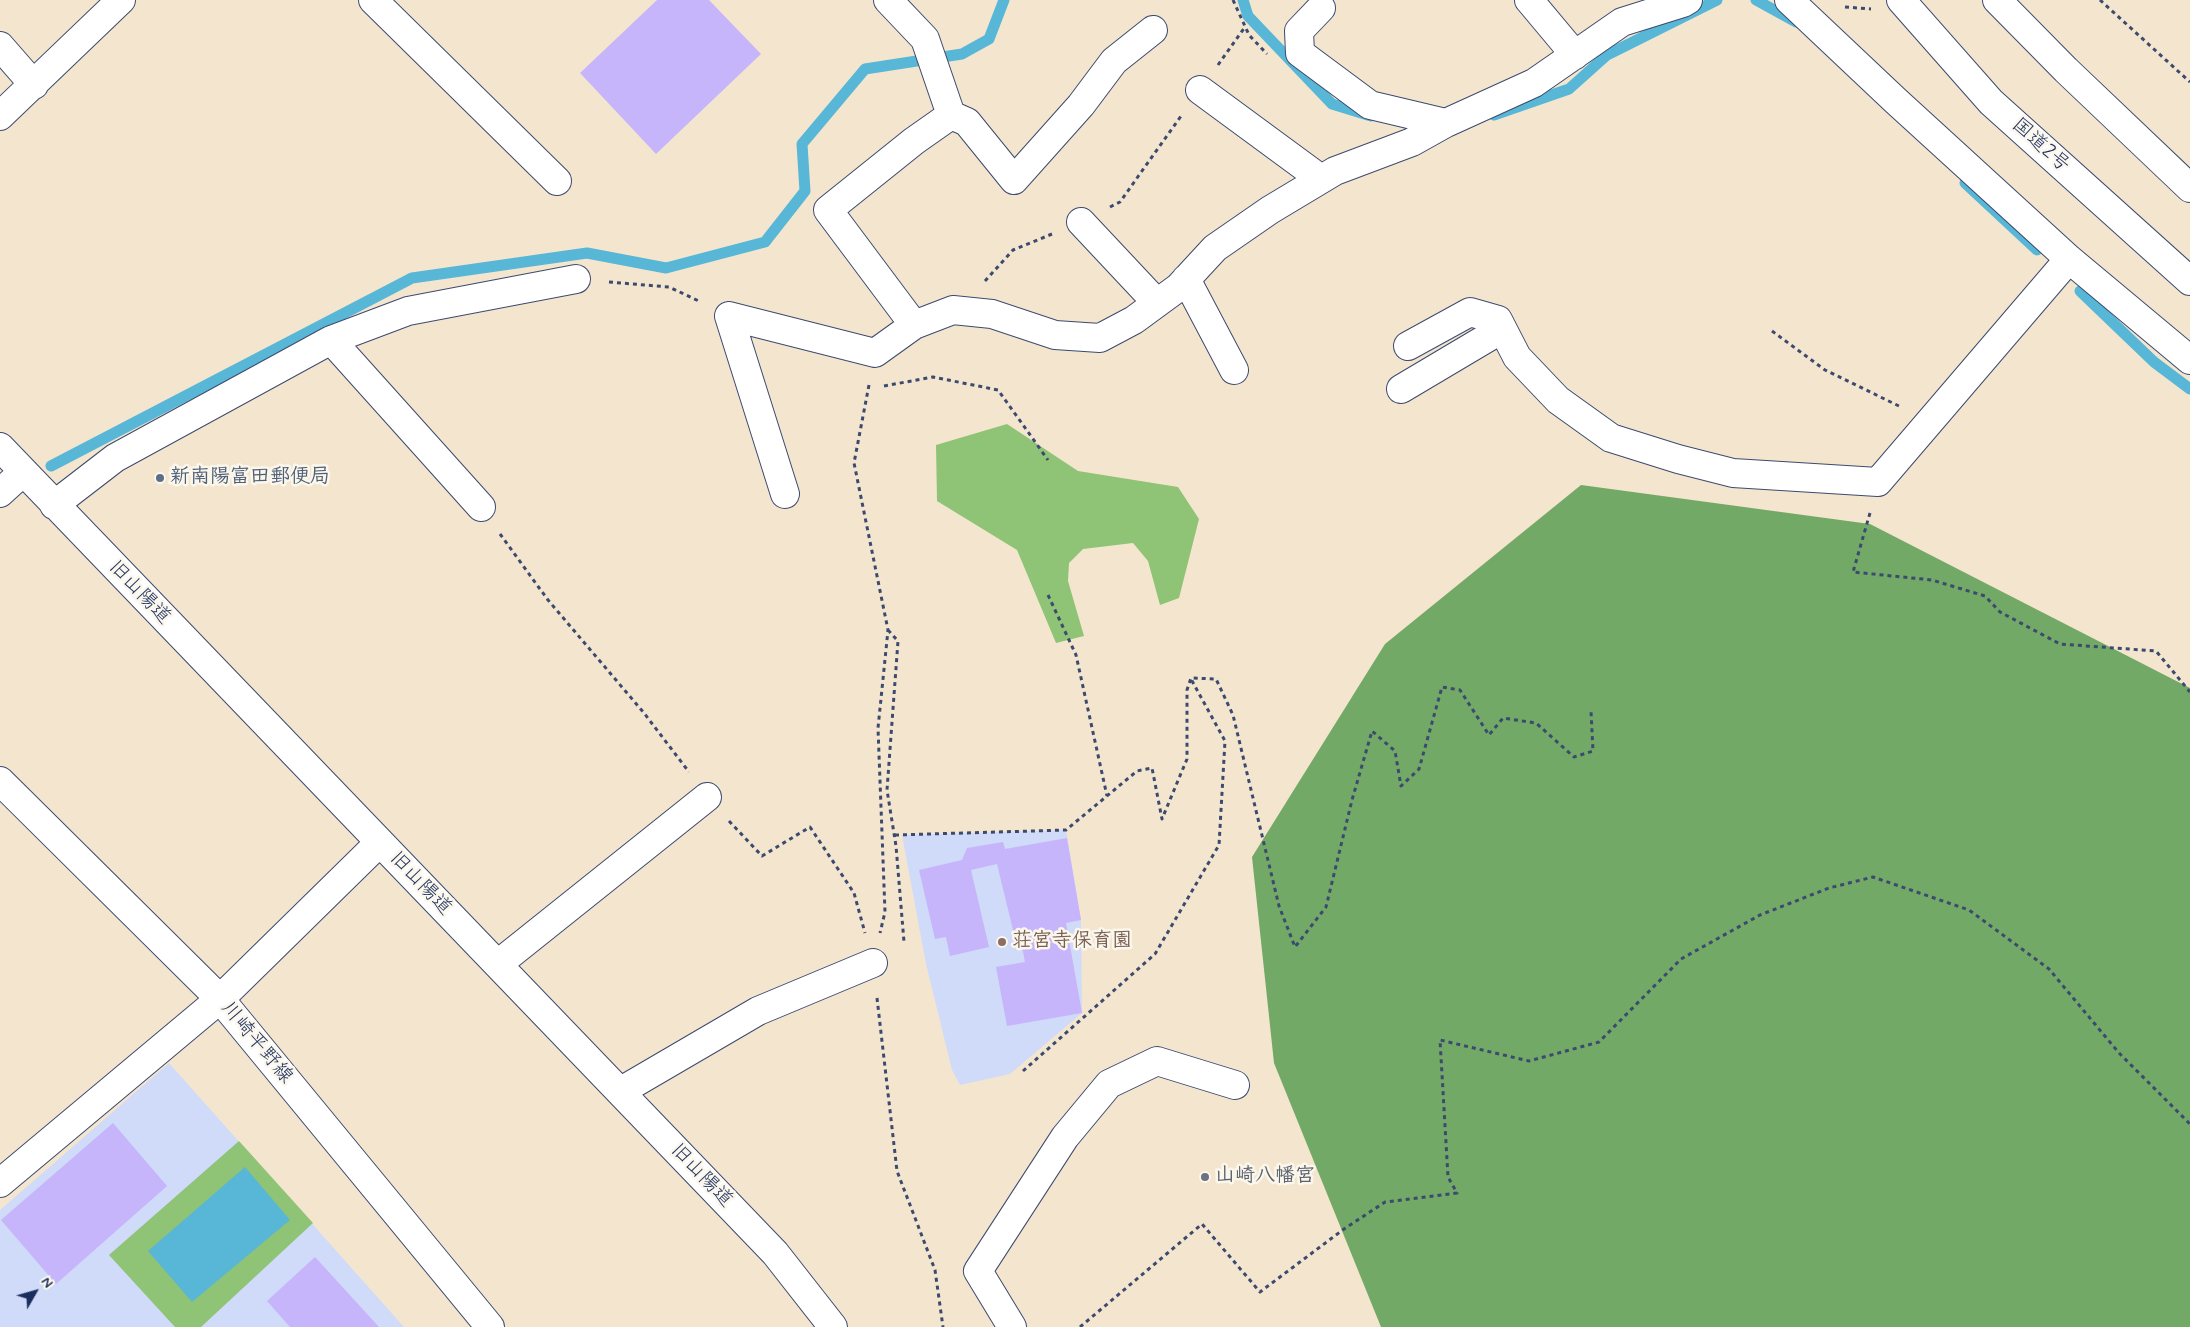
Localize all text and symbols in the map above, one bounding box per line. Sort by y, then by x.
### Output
street label: 国道2号 [2006,114,2074,178]
place label: 新南陽富田郵便局 [170,466,330,490]
marker: 新南陽富田郵便局 [154,472,166,484]
street label: 旧山陽道 [103,556,175,630]
street label: 旧山陽道 [384,847,456,921]
place label: 荘宮寺保育園 [1012,930,1132,954]
marker: 荘宮寺保育園 [996,936,1008,948]
street label: 川崎平野線 [215,997,297,1089]
street label: 旧山陽道 [665,1139,737,1213]
place label: 山崎八幡宮 [1215,1165,1315,1189]
marker: 山崎八幡宮 [1199,1171,1211,1183]
north arrow [10,1267,60,1317]
text: N [37,1274,57,1292]

